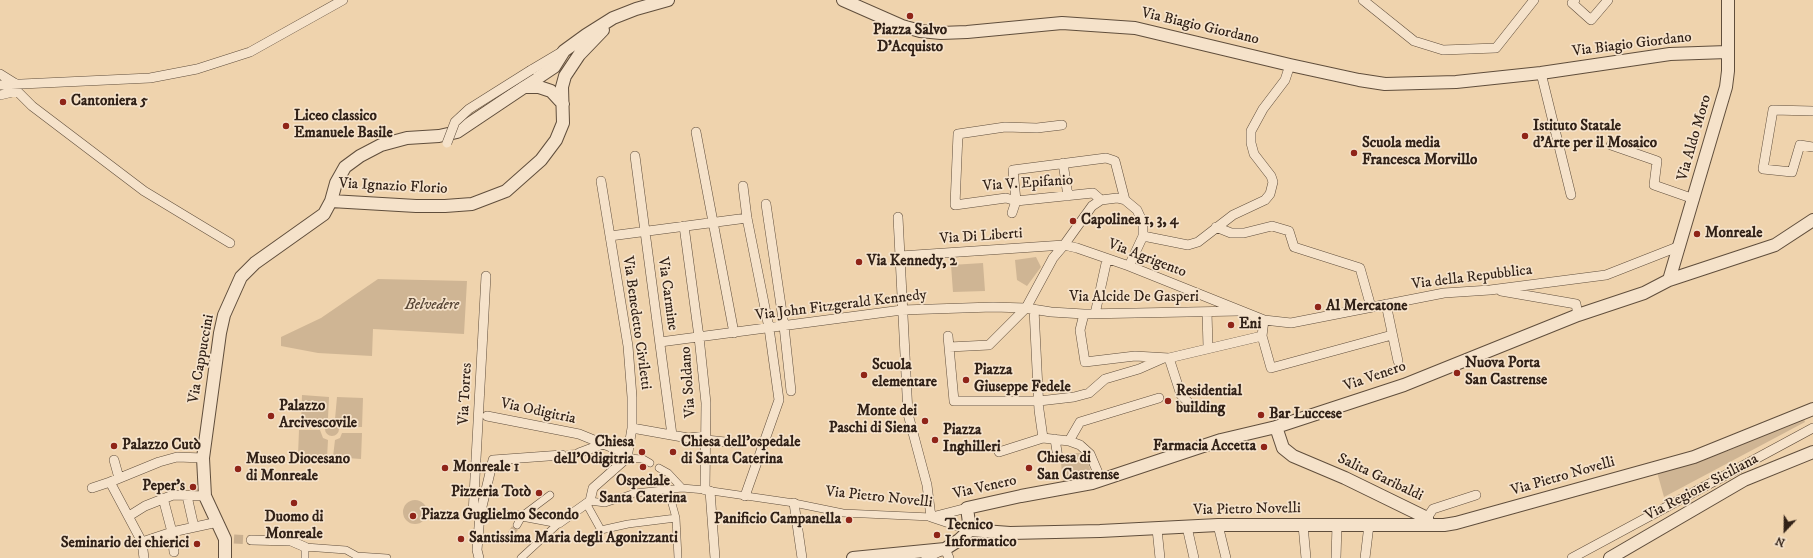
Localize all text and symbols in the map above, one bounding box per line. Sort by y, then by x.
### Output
street label: Via Biagio Giordano [1139,5,1261,49]
marker: Piazza Salvo D'Acquisto [905,11,915,21]
place label: Piazza Salvo D'Acquisto [873,22,947,57]
street label: Via Biagio Giordano [1571,29,1693,61]
place label: Cantoniera 5 [71,93,148,111]
street label: Via Aldo Moro [1674,93,1716,183]
marker: Cantoniera 5 [58,97,68,107]
place label: Liceo classico Emanuele Basile [294,108,393,143]
place label: Istituto Statale d'Arte per il Mosaico [1533,118,1657,153]
marker: Liceo classico Emanuele Basile [281,121,291,131]
marker: Istituto Statale d'Arte per il Mosaico [1520,131,1530,141]
place label: Scuola media Francesca Morvillo [1362,135,1477,170]
marker: Scuola media Francesca Morvillo [1349,148,1359,158]
street label: Via V. Epifanio [982,172,1074,196]
street label: Via Ignazio Florio [338,175,448,199]
place label: Capolinea 1, 3, 4 [1081,212,1178,230]
marker: Capolinea 1, 3, 4 [1068,216,1078,226]
street label: Via Di Liberti [939,225,1023,249]
place label: Monreale [1705,225,1762,243]
marker: Monreale [1692,229,1702,239]
street label: Via Agrigento [1105,236,1189,282]
place label: Via Kennedy, 2 [867,253,957,271]
street label: Via Benedetto Civiletti [618,255,654,391]
street label: Via Carmine [653,256,681,332]
marker: Via Kennedy, 2 [854,257,864,267]
street label: Via della Repubblica [1411,262,1533,294]
street label: Via John Fitzgerald Kennedy [754,287,928,325]
street label: Via Alcide De Gasperi [1069,289,1199,307]
park label: Belvedere [405,297,459,315]
place label: Al Mercatone [1326,298,1407,316]
marker: Al Mercatone [1313,302,1323,312]
street label: Via Cappuccini [185,313,219,405]
place label: Eni [1239,316,1261,334]
marker: Eni [1226,320,1236,330]
street label: Via Soldano [678,346,700,418]
place label: Nuova Porta San Castrense [1465,355,1547,390]
place label: Scuola elementare [872,357,937,392]
street label: Via Venero [1342,358,1408,396]
street label: Via Torres [455,362,477,426]
place label: Piazza Giuseppe Fedele [974,362,1071,397]
marker: Nuova Porta San Castrense [1452,368,1462,378]
marker: Scuola elementare [859,370,869,380]
marker: Piazza Giuseppe Fedele [961,375,971,385]
place label: Residential building [1176,383,1242,418]
street label: Via Odigitria [499,395,577,429]
marker: Residential building [1163,396,1173,406]
place label: Palazzo Arcivescovile [279,398,357,433]
place label: Monte dei Paschi di Siena [829,403,917,438]
place label: Bar Luccese [1269,406,1342,424]
marker: Bar Luccese [1256,410,1266,420]
marker: Palazzo Arcivescovile [266,411,276,421]
marker: Monte dei Paschi di Siena [920,416,930,426]
place label: Piazza Inghilleri [943,422,1001,457]
place label: Chiesa dell'Odigitria [554,434,634,469]
place label: Chiesa dell'ospedale di Santa Caterina [681,434,800,469]
marker: Piazza Inghilleri [930,435,940,445]
place label: Palazzo Cutò [122,437,201,455]
place label: Farmacia Accetta [1153,438,1256,456]
marker: Palazzo Cutò [109,441,119,451]
marker: Farmacia Accetta [1259,442,1269,452]
marker: Chiesa dell'Odigitria [637,447,647,457]
marker: Chiesa dell'ospedale di Santa Caterina [668,447,678,457]
place label: Chiesa di San Castrense [1037,450,1119,485]
street label: Salita Garibaldi [1334,450,1426,506]
place label: Museo Diocesano di Monreale [246,451,350,486]
street label: Via Regione Siciliana [1642,451,1762,525]
street label: Via Pietro Novelli [1509,454,1617,500]
place label: Monreale 1 [453,459,519,477]
marker: Ospedale Santa Caterina [638,462,648,472]
marker: Monreale 1 [440,463,450,473]
marker: Chiesa di San Castrense [1024,463,1034,473]
marker: Museo Diocesano di Monreale [233,464,243,474]
street label: Via Venero [951,472,1019,504]
place label: Ospedale Santa Caterina [599,473,687,508]
place label: Peper's [142,478,185,496]
marker: Peper's [188,482,198,492]
street label: Via Pietro Novelli [825,483,933,513]
place label: Pizzeria Totò [451,484,531,502]
marker: Pizzeria Totò [534,488,544,498]
marker: Duomo di Monreale [289,498,299,508]
street label: Via Pietro Novelli [1193,500,1301,520]
place label: Piazza Guglielmo Secondo [421,507,579,525]
place label: Duomo di Monreale [265,509,323,544]
north arrow [1765,510,1805,550]
marker: Piazza Guglielmo Secondo [408,511,418,521]
place label: Panificio Campanella [714,511,841,529]
marker: Panificio Campanella [844,515,854,525]
place label: Tecnico Informatico [945,517,1017,552]
place label: Santissima Maria degli Agonizzanti [469,530,678,548]
marker: Tecnico Informatico [932,530,942,540]
text: N [1774,533,1787,549]
marker: Santissima Maria degli Agonizzanti [456,534,466,544]
place label: Seminario dei chierici [61,535,189,553]
marker: Seminario dei chierici [192,539,202,549]

